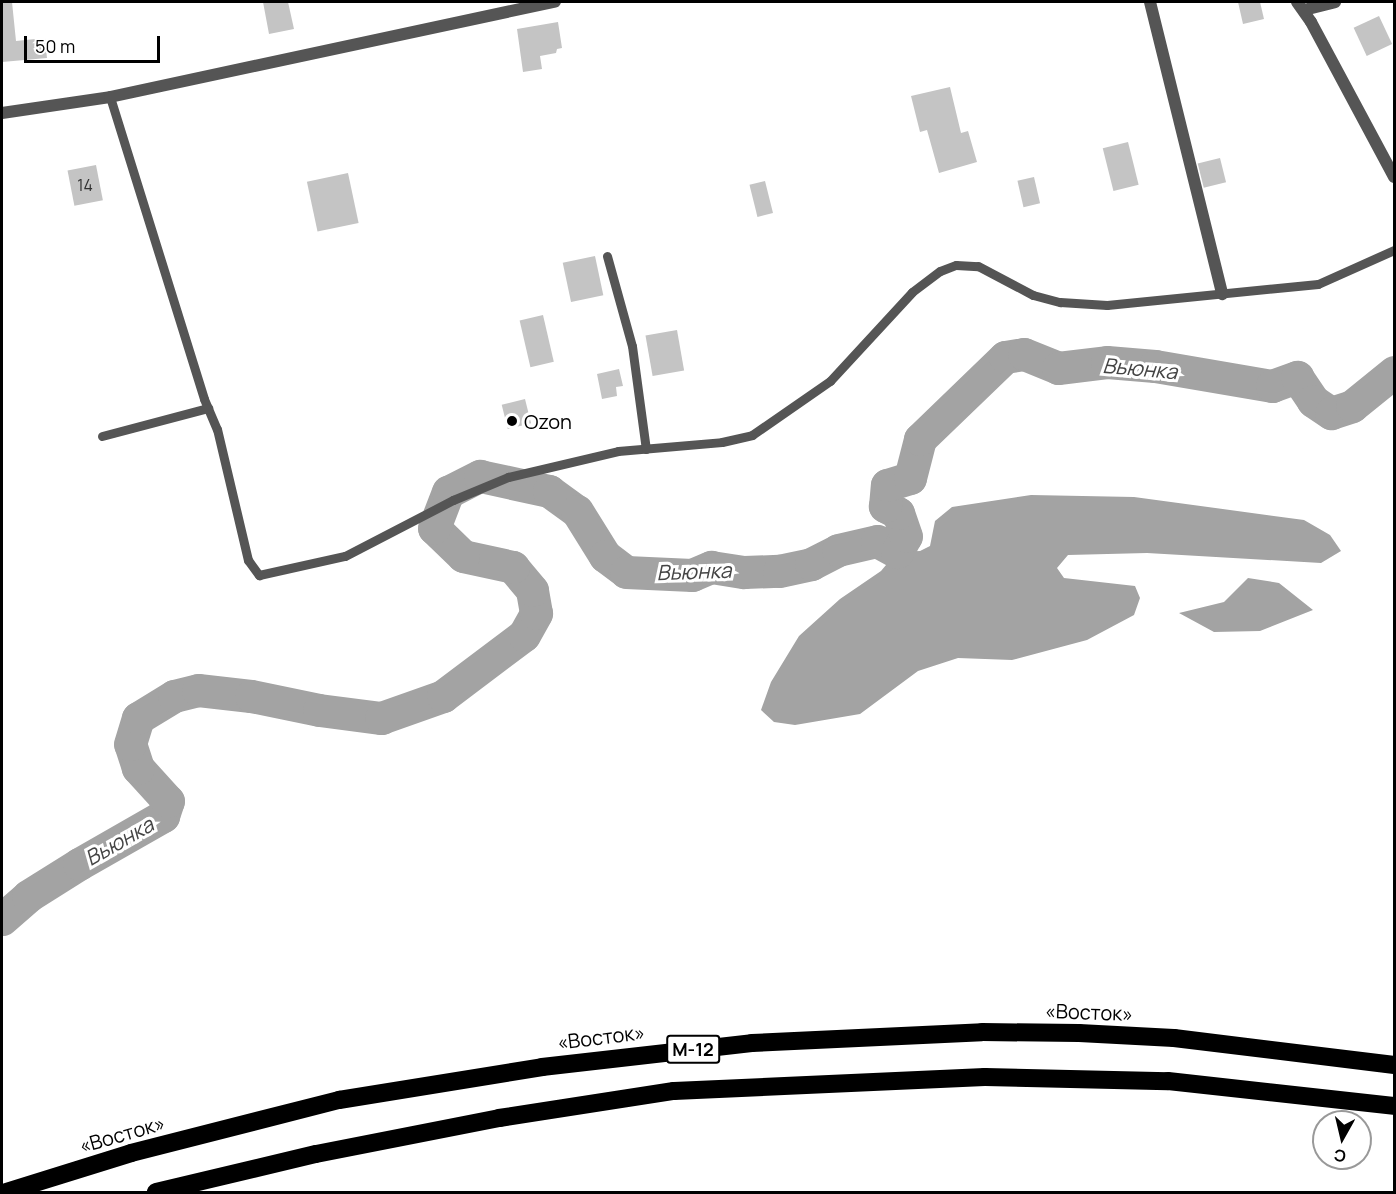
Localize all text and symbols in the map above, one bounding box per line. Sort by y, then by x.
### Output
scale bar [27,24,164,62]
text: 50 m [35,34,75,58]
house number: 14 [77,175,93,195]
water label: Вьюнка [1102,352,1178,384]
place label: Ozon [524,409,572,433]
marker: Ozon [505,414,519,428]
water label: Вьюнка [656,557,732,585]
water label: Вьюнка [80,811,158,871]
street label: «Восток» [1045,998,1133,1026]
street label: «Восток» [556,1020,646,1054]
road number: М-12 [666,1034,720,1064]
street label: «Восток» [76,1110,168,1158]
north arrow [1312,1110,1372,1170]
text: С [1332,1144,1347,1168]

